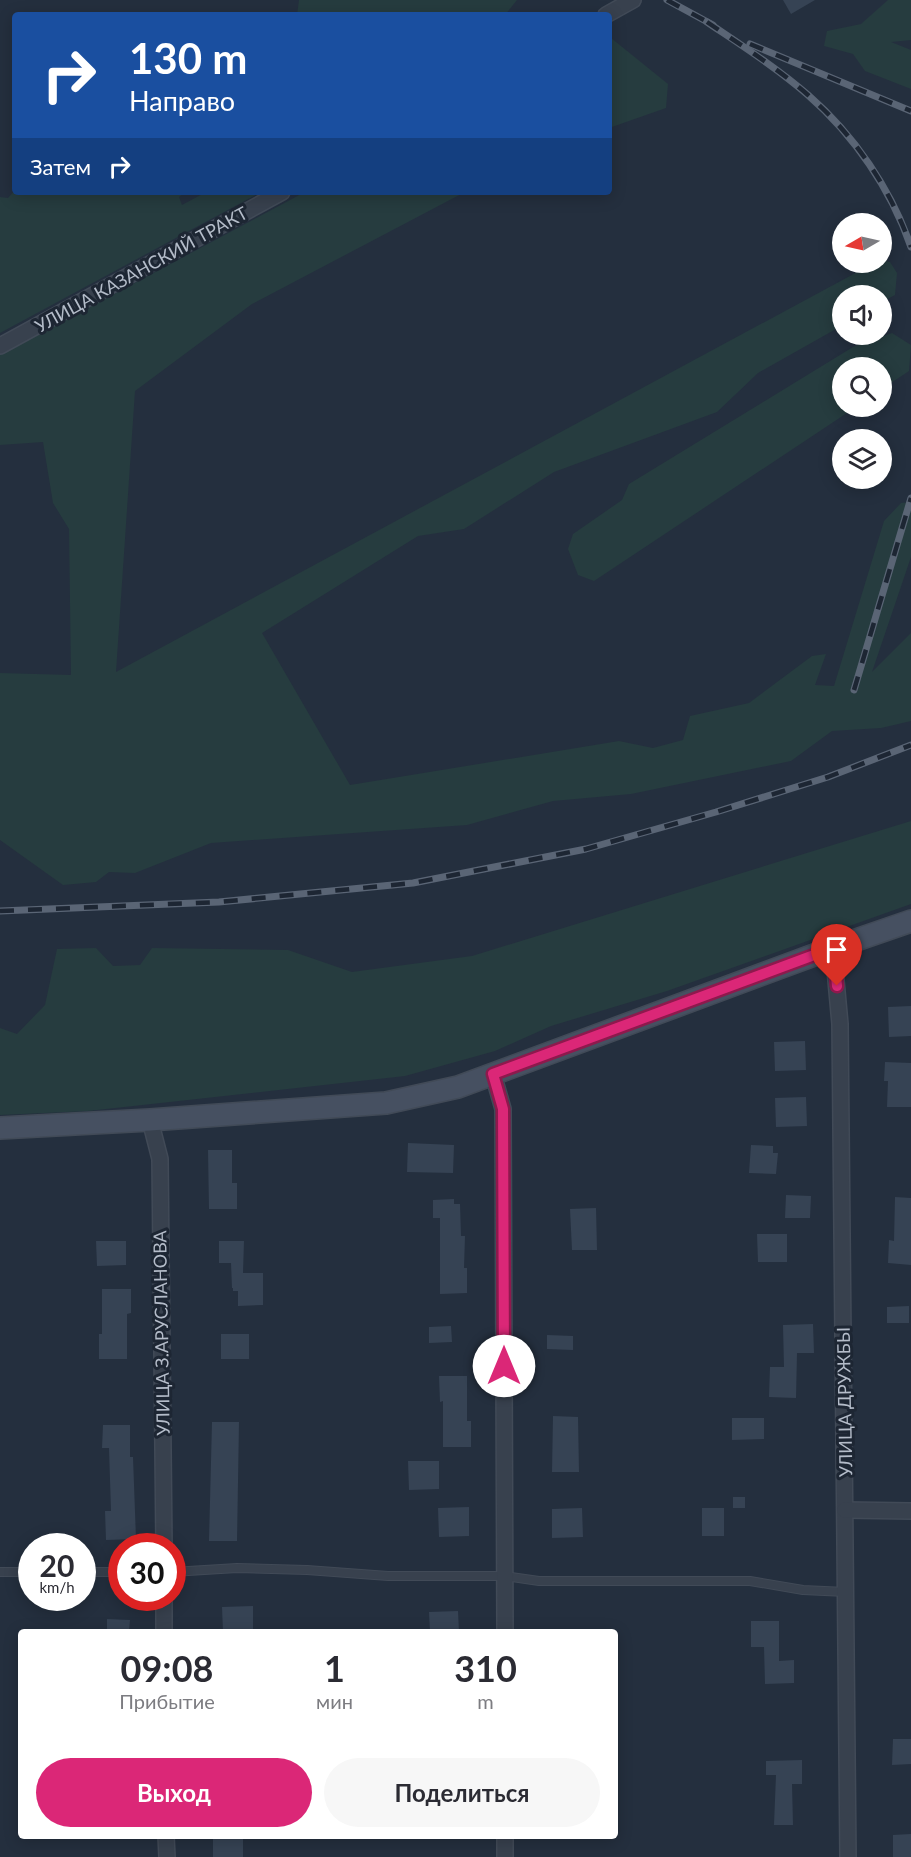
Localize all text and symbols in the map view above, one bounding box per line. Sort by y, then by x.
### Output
text: 130 m [129,33,247,83]
icon: right [30,36,108,114]
text: Направо [129,84,235,117]
icon: right [103,150,136,183]
text: Затем [30,153,91,180]
street label: УЛИЦА КАЗАНСКИЙ ТРАКТ [31,201,252,337]
north arrow [832,213,892,273]
map controls [832,213,892,489]
button: sound [832,285,892,345]
button: search [832,357,892,417]
button: layers [832,429,892,489]
pin [811,924,862,986]
icon: arrive [820,933,853,966]
street label: УЛИЦА З.АРУСЛАНОВА [148,1229,174,1436]
street label: УЛИЦА ДРУЖБЫ [832,1327,856,1477]
position arrow [472,1334,536,1398]
speed limit sign: 30 [108,1533,186,1611]
text: 20 [40,1547,74,1583]
text: km/h [39,1578,75,1596]
text: 09:08 [121,1646,213,1690]
text: 1 [324,1646,345,1690]
text: 310 [454,1646,517,1690]
text: Прибытие [119,1689,215,1713]
text: мин [316,1689,353,1713]
text: m [477,1689,494,1713]
button: Выход [36,1758,312,1827]
button: Поделиться [324,1758,600,1827]

